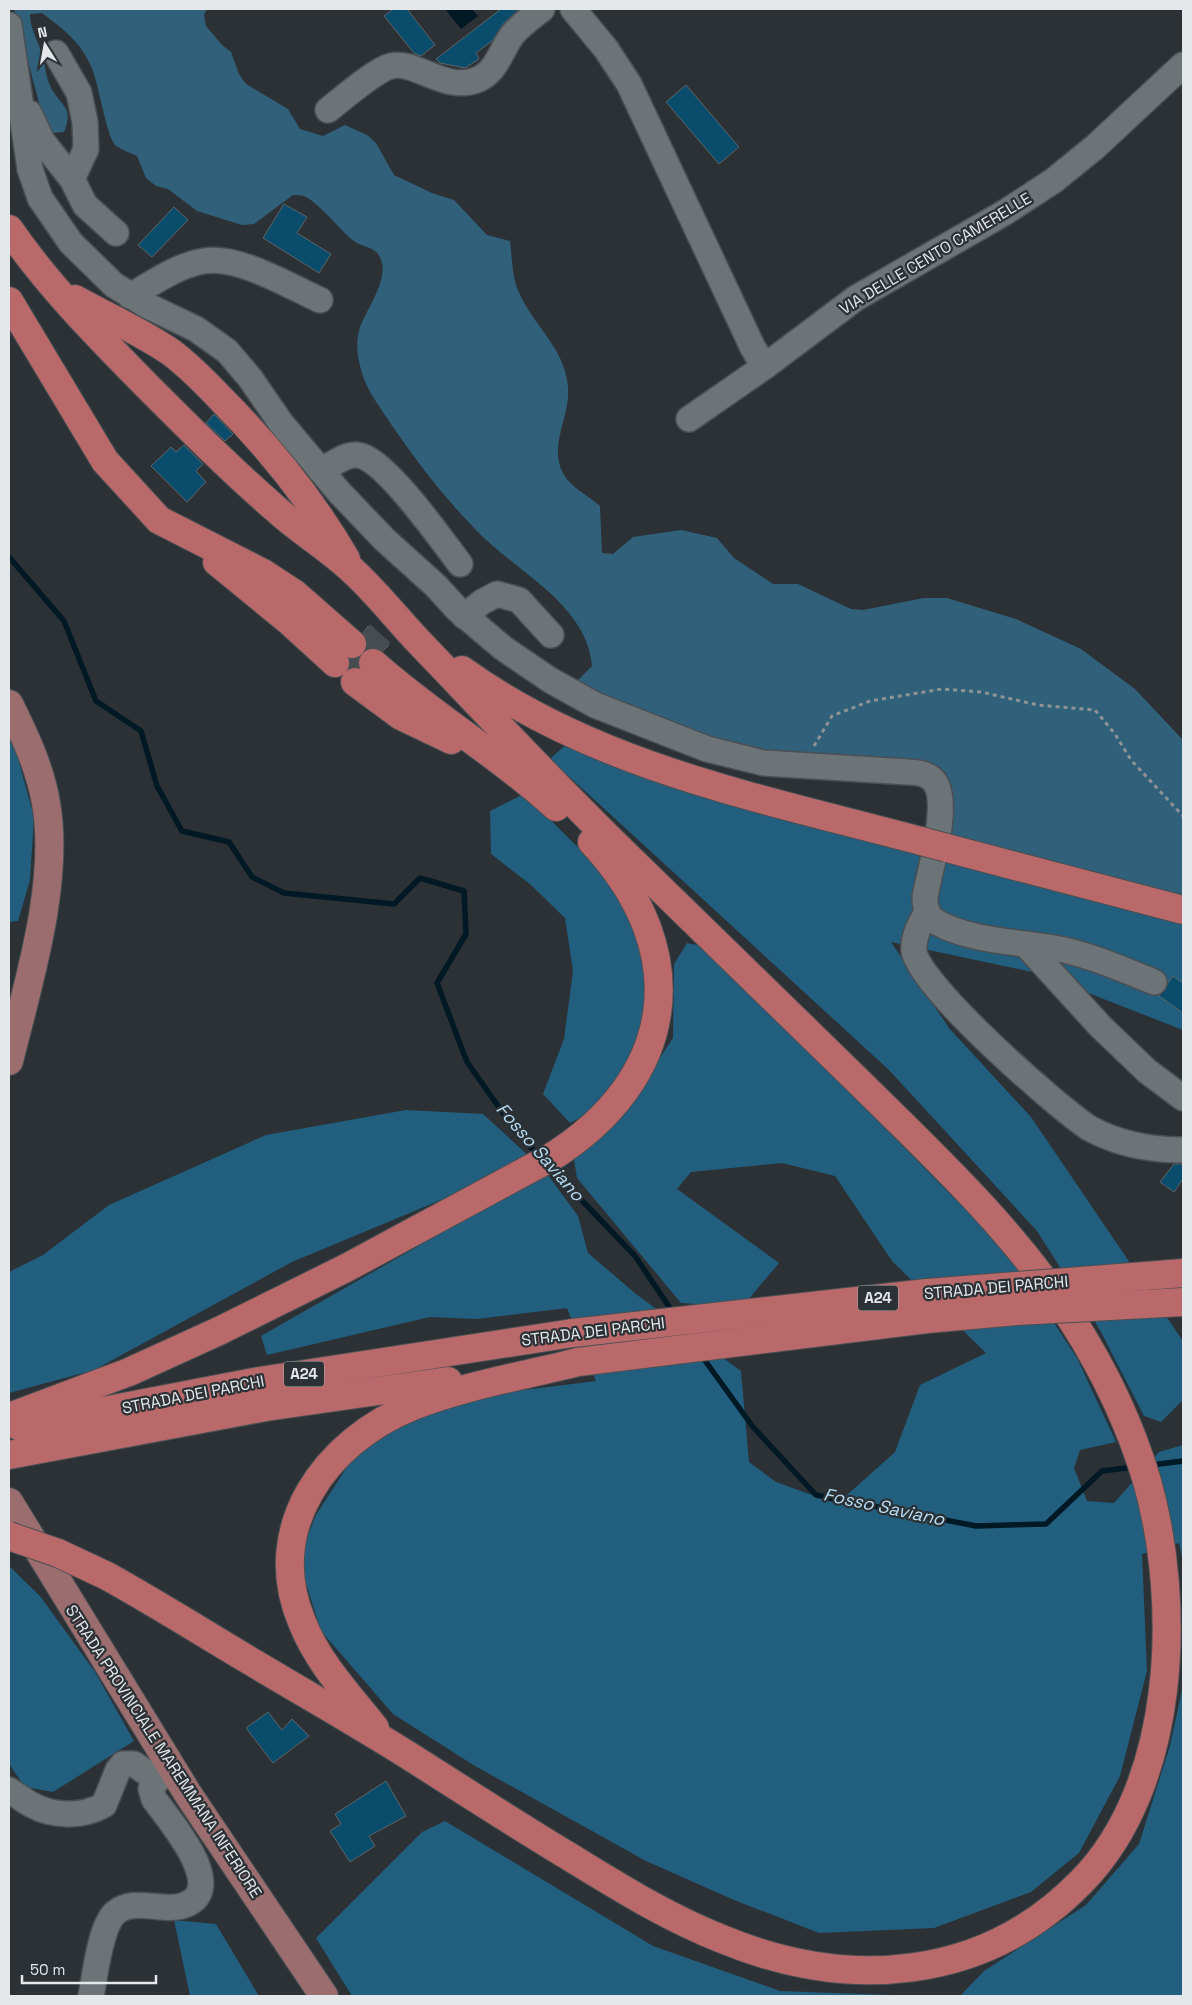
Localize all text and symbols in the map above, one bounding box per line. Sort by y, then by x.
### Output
north arrow [20,20,70,70]
text: N [36,23,49,42]
street label: VIA DELLE CENTO CAMERELLE [835,188,1035,319]
water label: Fosso Saviano [491,1098,590,1206]
street label: STRADA DEI PARCHI [923,1271,1069,1304]
road number: A24 [858,1286,898,1310]
street label: STRADA DEI PARCHI [520,1312,666,1351]
road number: A24 [284,1362,324,1386]
street label: STRADA DEI PARCHI [120,1370,266,1419]
water label: Fosso Saviano [822,1482,947,1531]
street label: STRADA PROVINCIALE MAREMMANA INFERIORE [61,1601,266,1902]
scale bar [22,1952,156,1984]
text: 50 m [30,1960,65,1979]

